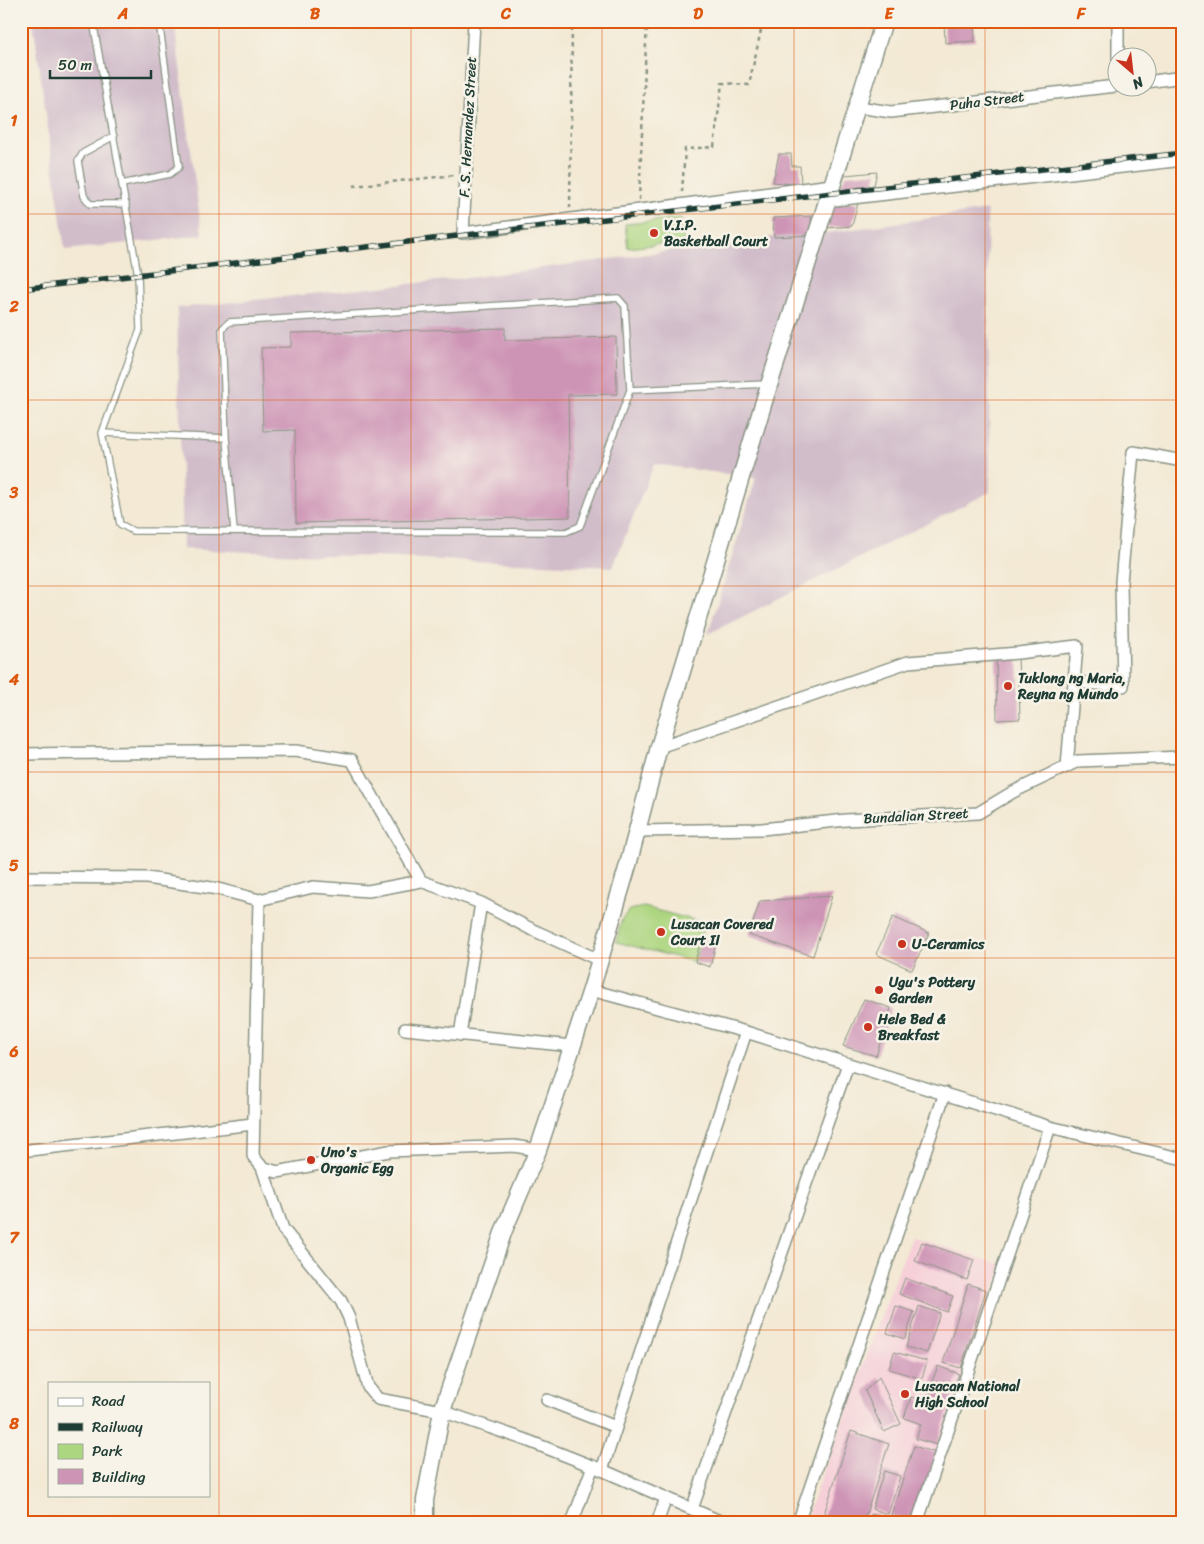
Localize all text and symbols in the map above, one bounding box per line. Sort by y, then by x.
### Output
text: A [117,0,128,28]
text: B [310,0,321,28]
text: C [500,0,512,28]
text: D [693,0,703,28]
text: E [885,0,895,28]
text: F [1076,0,1087,28]
scale bar [50,48,151,80]
north arrow [1106,48,1156,98]
text: 50 m [58,52,93,78]
street label: F. S. Hernandez Street [452,56,484,198]
text: N [1127,69,1149,96]
street label: Puha Street [948,84,1026,118]
text: 1 [11,106,18,135]
place label: V.I.P. Basketball Court [664,213,769,254]
marker: V.I.P. Basketball Court [648,227,660,239]
text: 2 [8,292,19,321]
text: 3 [9,478,19,507]
text: 4 [8,665,19,694]
place label: Tuklong ng Maria, Reyna ng Mundo [1017,666,1126,707]
marker: Tuklong ng Maria, Reyna ng Mundo [1002,680,1014,692]
street label: Bundalian Street [863,801,969,831]
text: 5 [9,851,19,880]
place label: Lusacan Covered Court II [670,912,775,953]
marker: Lusacan Covered Court II [655,926,667,938]
place label: U-Ceramics [912,932,985,957]
marker: U-Ceramics [896,938,908,950]
place label: Ugu's Pottery Garden [888,970,976,1011]
marker: Ugu's Pottery Garden [873,984,885,996]
place label: Hele Bed & Breakfast [877,1007,946,1048]
marker: Hele Bed & Breakfast [862,1021,874,1033]
text: 6 [8,1037,19,1066]
place label: Uno's Organic Egg [320,1140,394,1181]
marker: Uno's Organic Egg [305,1154,317,1166]
text: 7 [9,1223,20,1252]
place label: Lusacan National High School [914,1374,1021,1415]
legend [48,1382,210,1496]
text: Road [92,1388,125,1414]
marker: Lusacan National High School [899,1388,911,1400]
text: 8 [8,1409,19,1438]
text: Railway [92,1414,143,1440]
text: Park [92,1438,123,1464]
text: Building [92,1464,146,1490]

